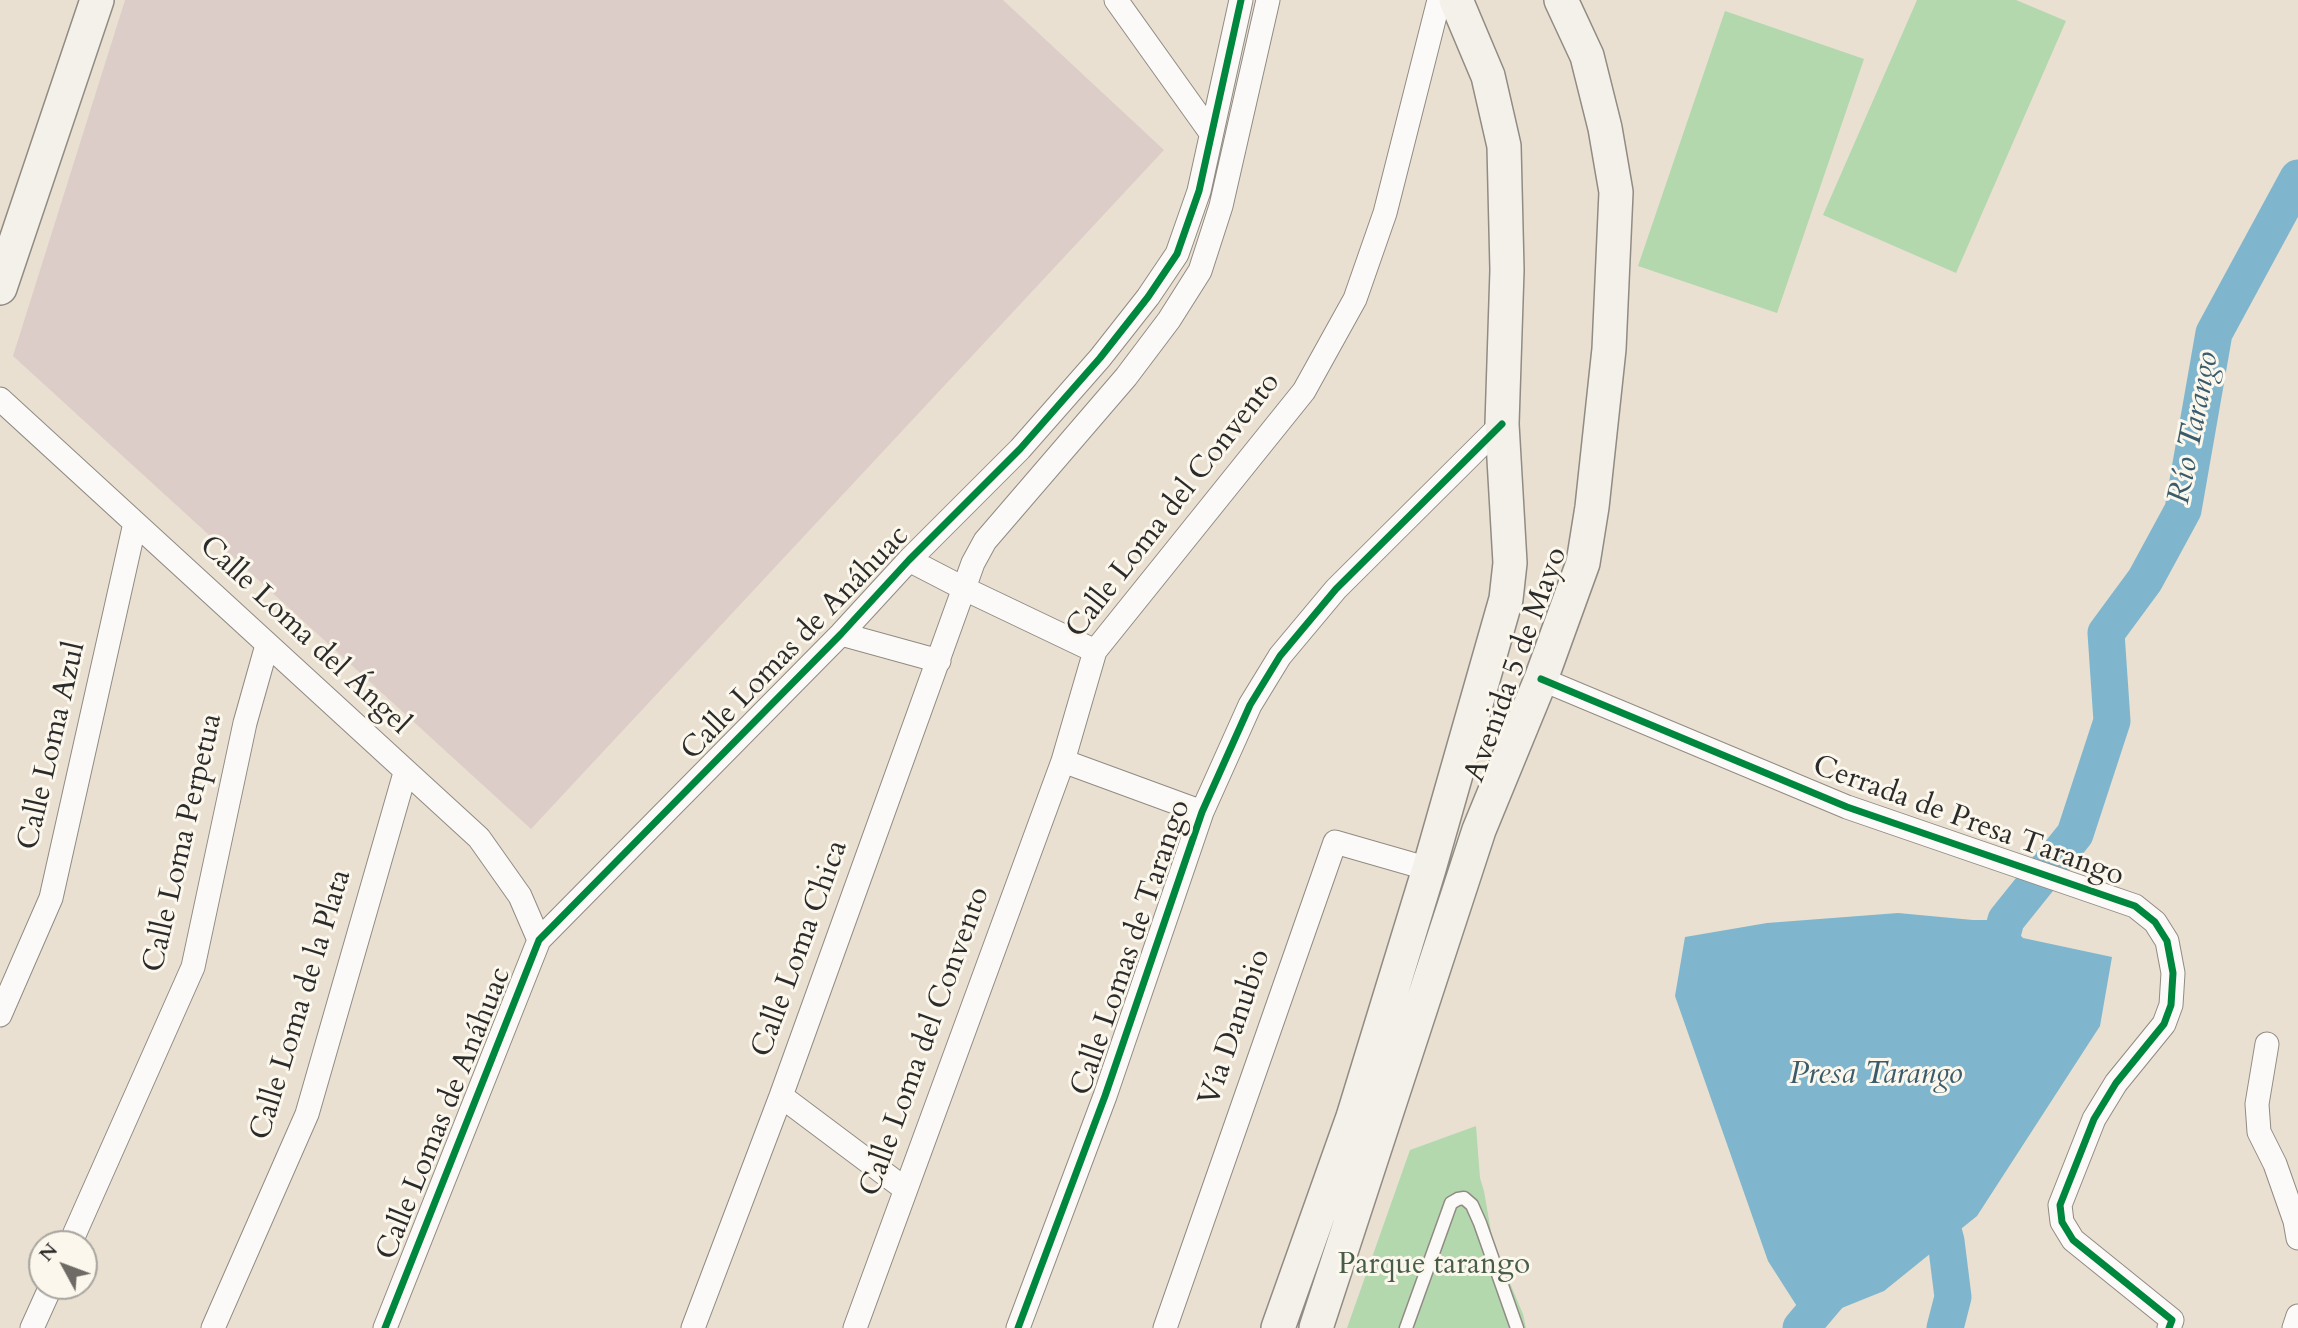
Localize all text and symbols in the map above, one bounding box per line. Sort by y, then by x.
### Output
water label: Río Tarango [2161,349,2229,507]
street label: Calle Loma del Convento [1059,366,1289,646]
street label: Calle Lomas de Anáhuac [675,519,917,769]
street label: Calle Loma del Ángel [191,529,417,743]
street label: Avenida 5 de Mayo [1458,543,1576,787]
street label: Calle Loma Azul [12,638,94,854]
street label: Calle Loma Perpetua [137,710,231,976]
street label: Cerrada de Presa Tarango [1808,749,2128,895]
street label: Calle Lomas de Tarango [1064,795,1200,1101]
street label: Calle Loma Chica [745,836,857,1062]
street label: Calle Loma de la Plata [244,866,360,1144]
street label: Calle Loma del Convento [853,882,999,1202]
street label: Vía Danubio [1192,945,1280,1111]
street label: Calle Lomas de Anáhuac [370,963,520,1265]
water label: Presa Tarango [1789,1057,1963,1095]
north arrow [28,1230,98,1300]
text: N [33,1238,64,1267]
park label: Parque tarango [1338,1248,1530,1284]

